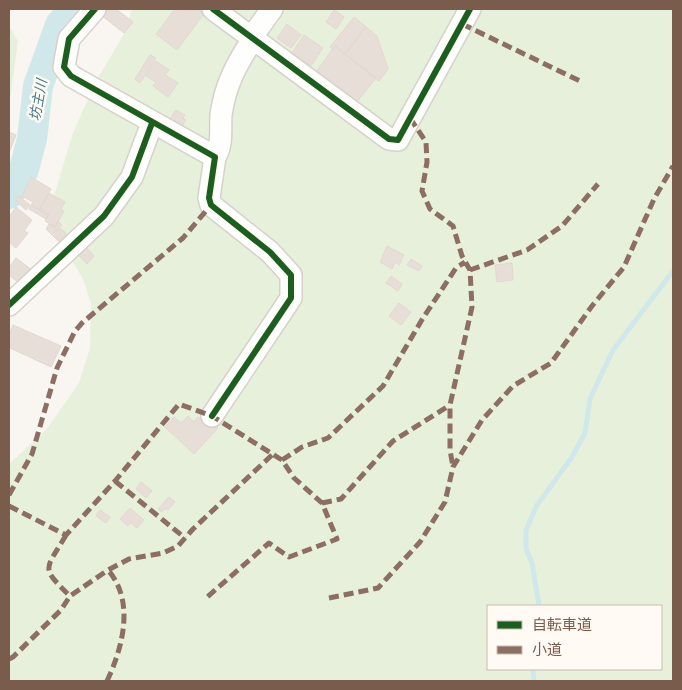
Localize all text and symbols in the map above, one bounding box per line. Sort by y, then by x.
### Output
water label: 坊主川 [25,76,52,122]
legend [487,605,662,670]
text: 自転車道 [532,615,592,635]
text: 小道 [532,640,562,660]

